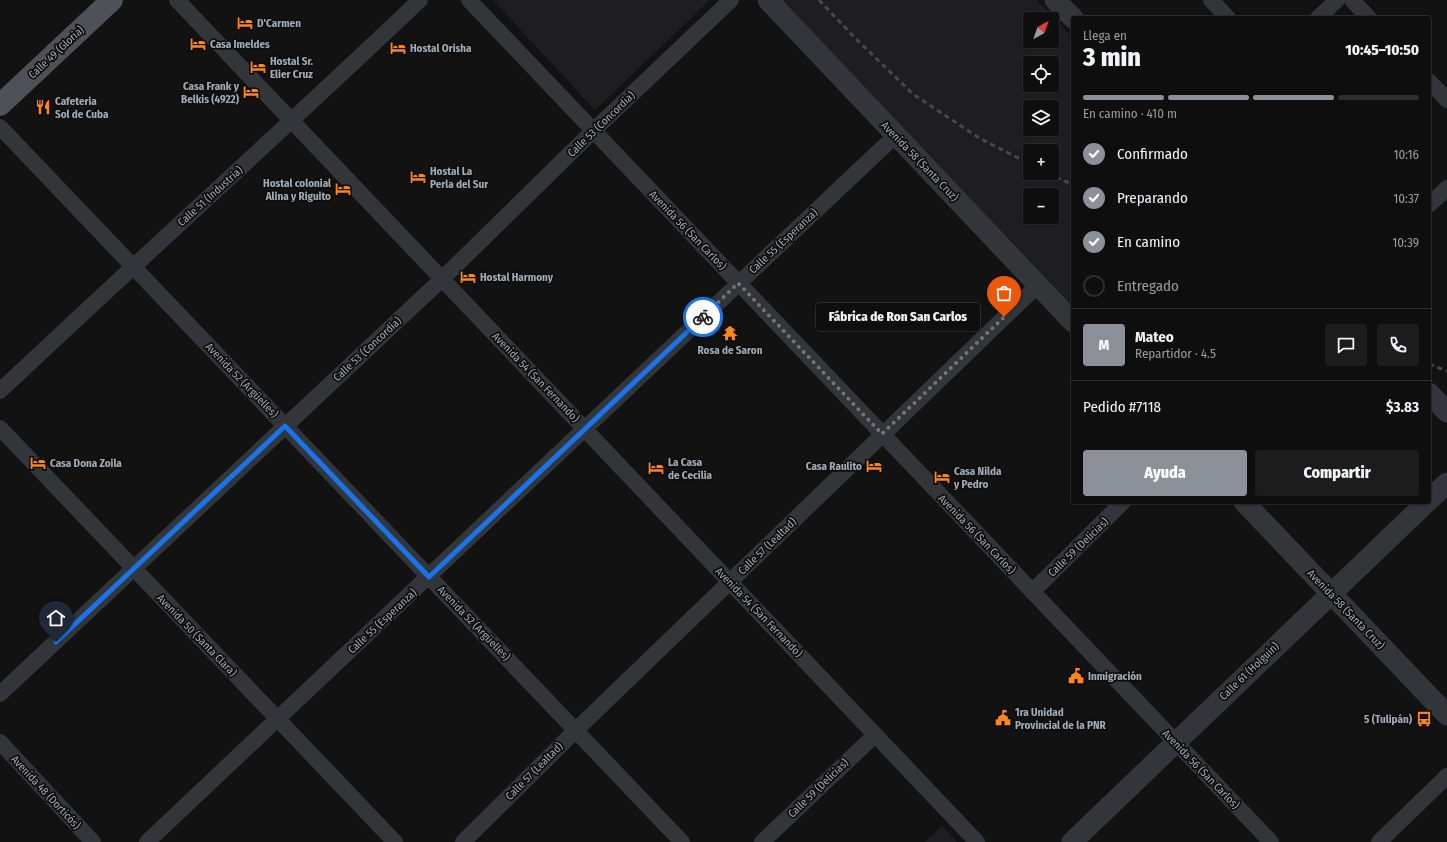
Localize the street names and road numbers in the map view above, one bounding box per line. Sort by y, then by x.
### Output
street label: Calle 49 (Gloria) [26,23,87,81]
street label: Calle 53 (Concordia) [565,89,638,160]
street label: Avenida 58 (Santa Cruz) [878,119,961,204]
street label: Calle 51 (Industria) [175,164,246,229]
street label: Avenida 56 (San Carlos) [646,188,729,273]
street label: Calle 55 (Esperanza) [746,206,820,276]
street label: Calle 53 (Concordia) [331,314,404,384]
street label: Avenida 54 (San Fernando) [489,330,582,425]
street label: Avenida 52 (Argüelles) [203,340,281,420]
street label: Avenida 56 (San Carlos) [935,492,1018,577]
street label: Calle 57 (Lealtad) [736,515,799,577]
street label: Calle 59 (Delicias) [1045,515,1111,579]
street label: Avenida 54 (San Fernando) [712,565,805,660]
street label: Avenida 58 (Santa Cruz) [1304,567,1387,652]
street label: Avenida 52 (Argüelles) [435,583,513,663]
street label: Calle 55 (Esperanza) [345,586,419,656]
street label: Avenida 50 (Santa Clara) [154,592,239,679]
street label: Calle 61 (Holguín) [1217,640,1282,703]
street label: Avenida 56 (San Carlos) [1159,727,1242,812]
street label: Calle 57 (Lealtad) [503,740,566,803]
street label: Avenida 48 (Dorticós) [8,753,83,832]
street label: Calle 59 (Delicias) [785,756,851,820]

